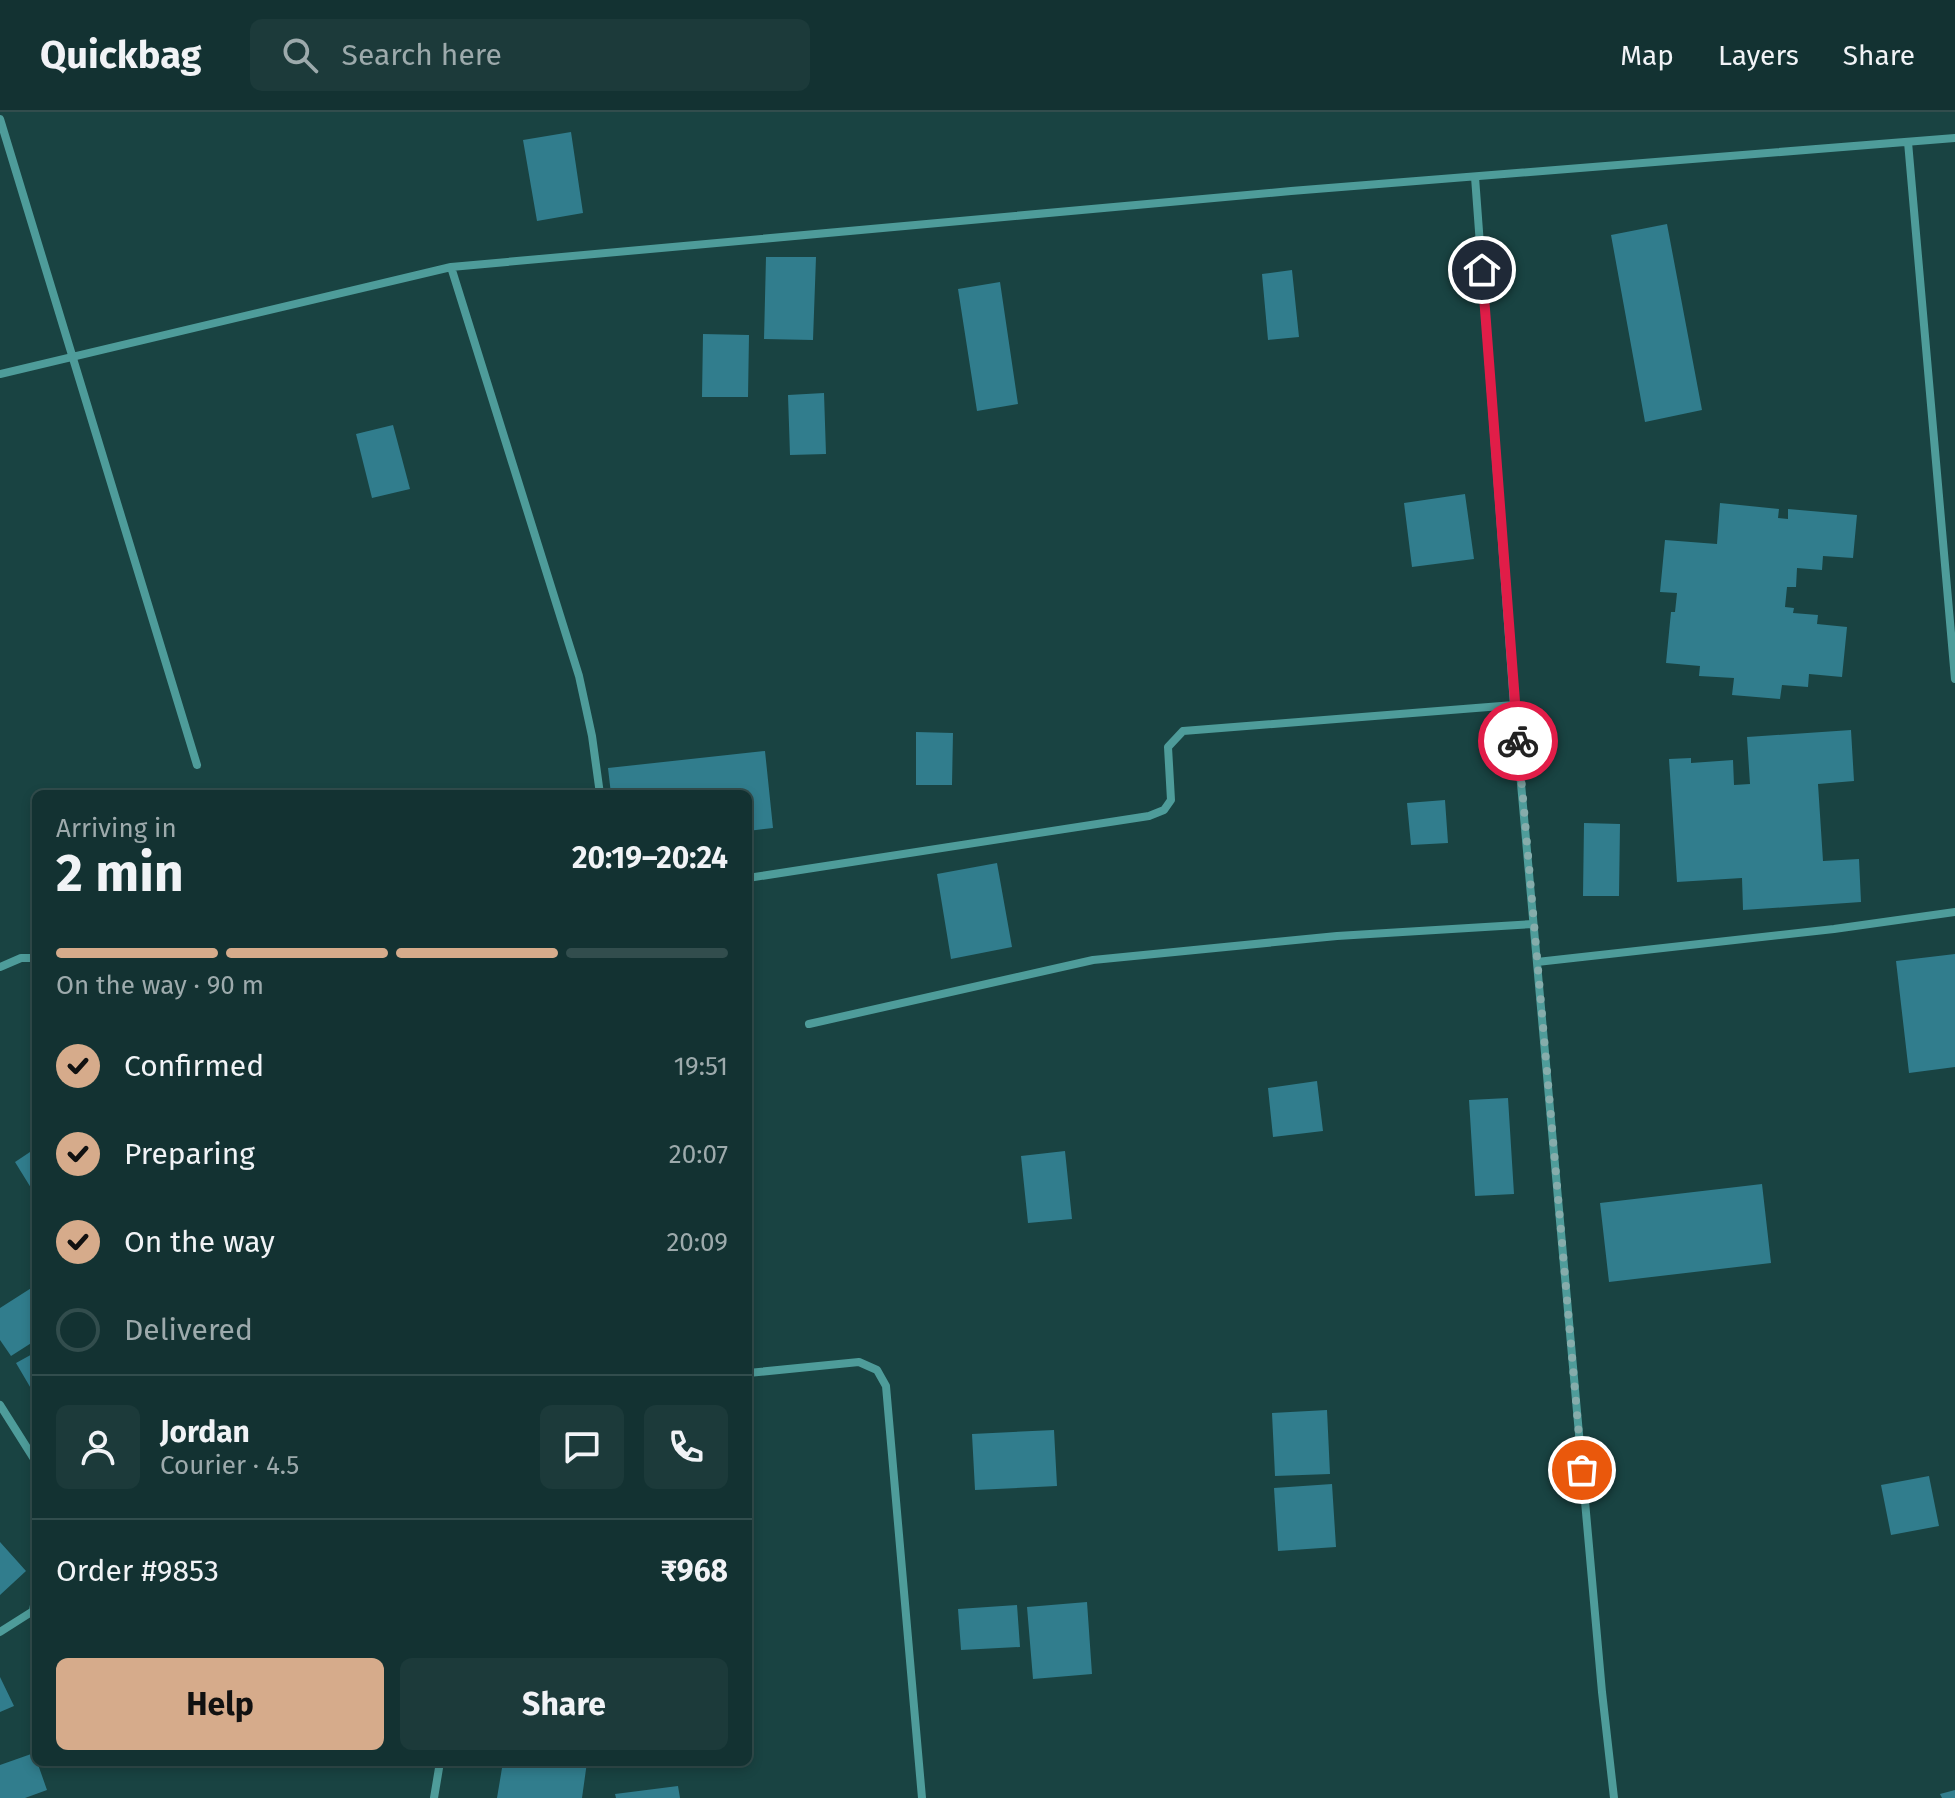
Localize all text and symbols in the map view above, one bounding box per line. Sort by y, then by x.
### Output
search box [250,19,810,91]
text: Quickbag [40,32,202,78]
icon: search [278,33,322,77]
text: Search here [342,37,502,73]
text: Map [1620,39,1674,72]
text: Layers [1718,39,1799,72]
text: Share [1843,39,1915,72]
pin [1448,236,1516,304]
icon: home [1460,248,1504,292]
courier [1478,701,1558,781]
icon: bike [1496,719,1540,763]
text: Arriving in [56,813,177,844]
text: 20:19–20:24 [572,840,728,876]
text: 2 min [56,842,184,905]
text: On the way · 90 m [56,970,264,1001]
icon: check [56,1044,100,1088]
text: Confirmed [124,1048,264,1084]
text: 19:51 [674,1051,728,1082]
icon: check [56,1132,100,1176]
text: Preparing [124,1136,255,1172]
text: 20:07 [669,1139,728,1170]
icon: check [56,1220,100,1264]
text: On the way [124,1224,275,1260]
text: 20:09 [666,1227,728,1258]
text: Delivered [124,1312,253,1348]
button: person [56,1405,140,1489]
button: chat [540,1405,624,1489]
button: phone [644,1405,728,1489]
text: Jordan [160,1414,250,1450]
pin [1548,1436,1616,1504]
icon: bag [1560,1448,1604,1492]
text: Courier · 4.5 [160,1450,299,1481]
text: Order #9853 [56,1553,219,1589]
text: ₹968 [661,1553,728,1589]
button: Help [56,1658,384,1750]
button: Share [400,1658,728,1750]

